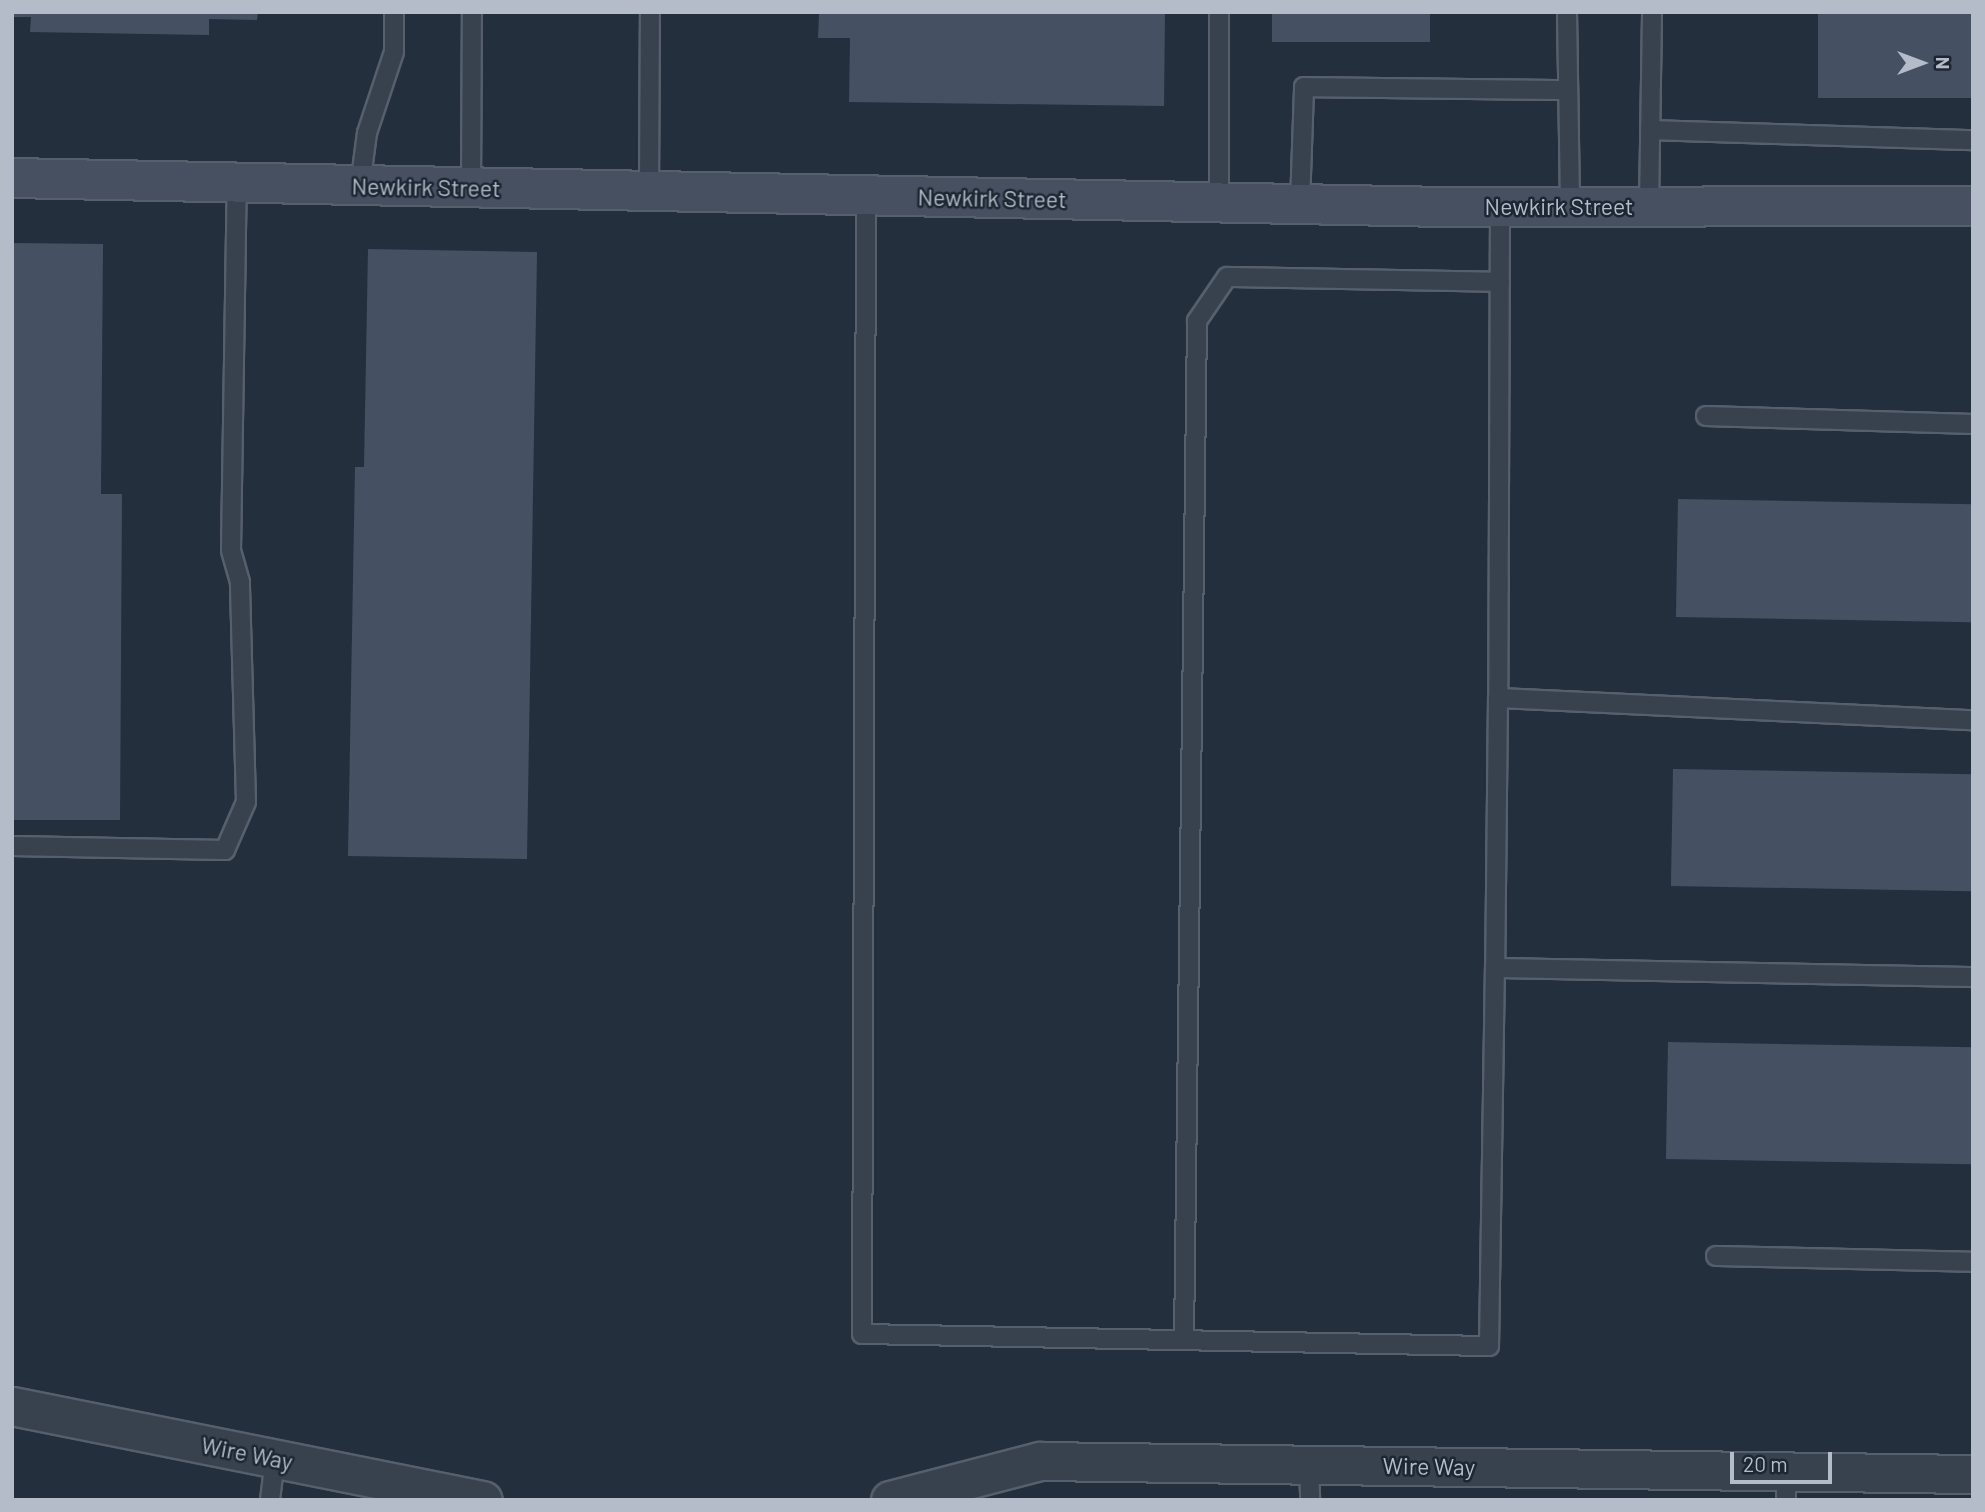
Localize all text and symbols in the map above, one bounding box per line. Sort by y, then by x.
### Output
north arrow [1887,28,1957,98]
text: N [1932,57,1955,69]
street label: Newkirk Street [351,172,501,202]
street label: Newkirk Street [917,183,1067,213]
street label: Newkirk Street [1485,192,1633,220]
street label: Wire Way [199,1431,295,1475]
scale bar [1733,1438,1834,1482]
street label: Wire Way [1383,1451,1475,1481]
text: 20 m [1743,1451,1788,1476]

